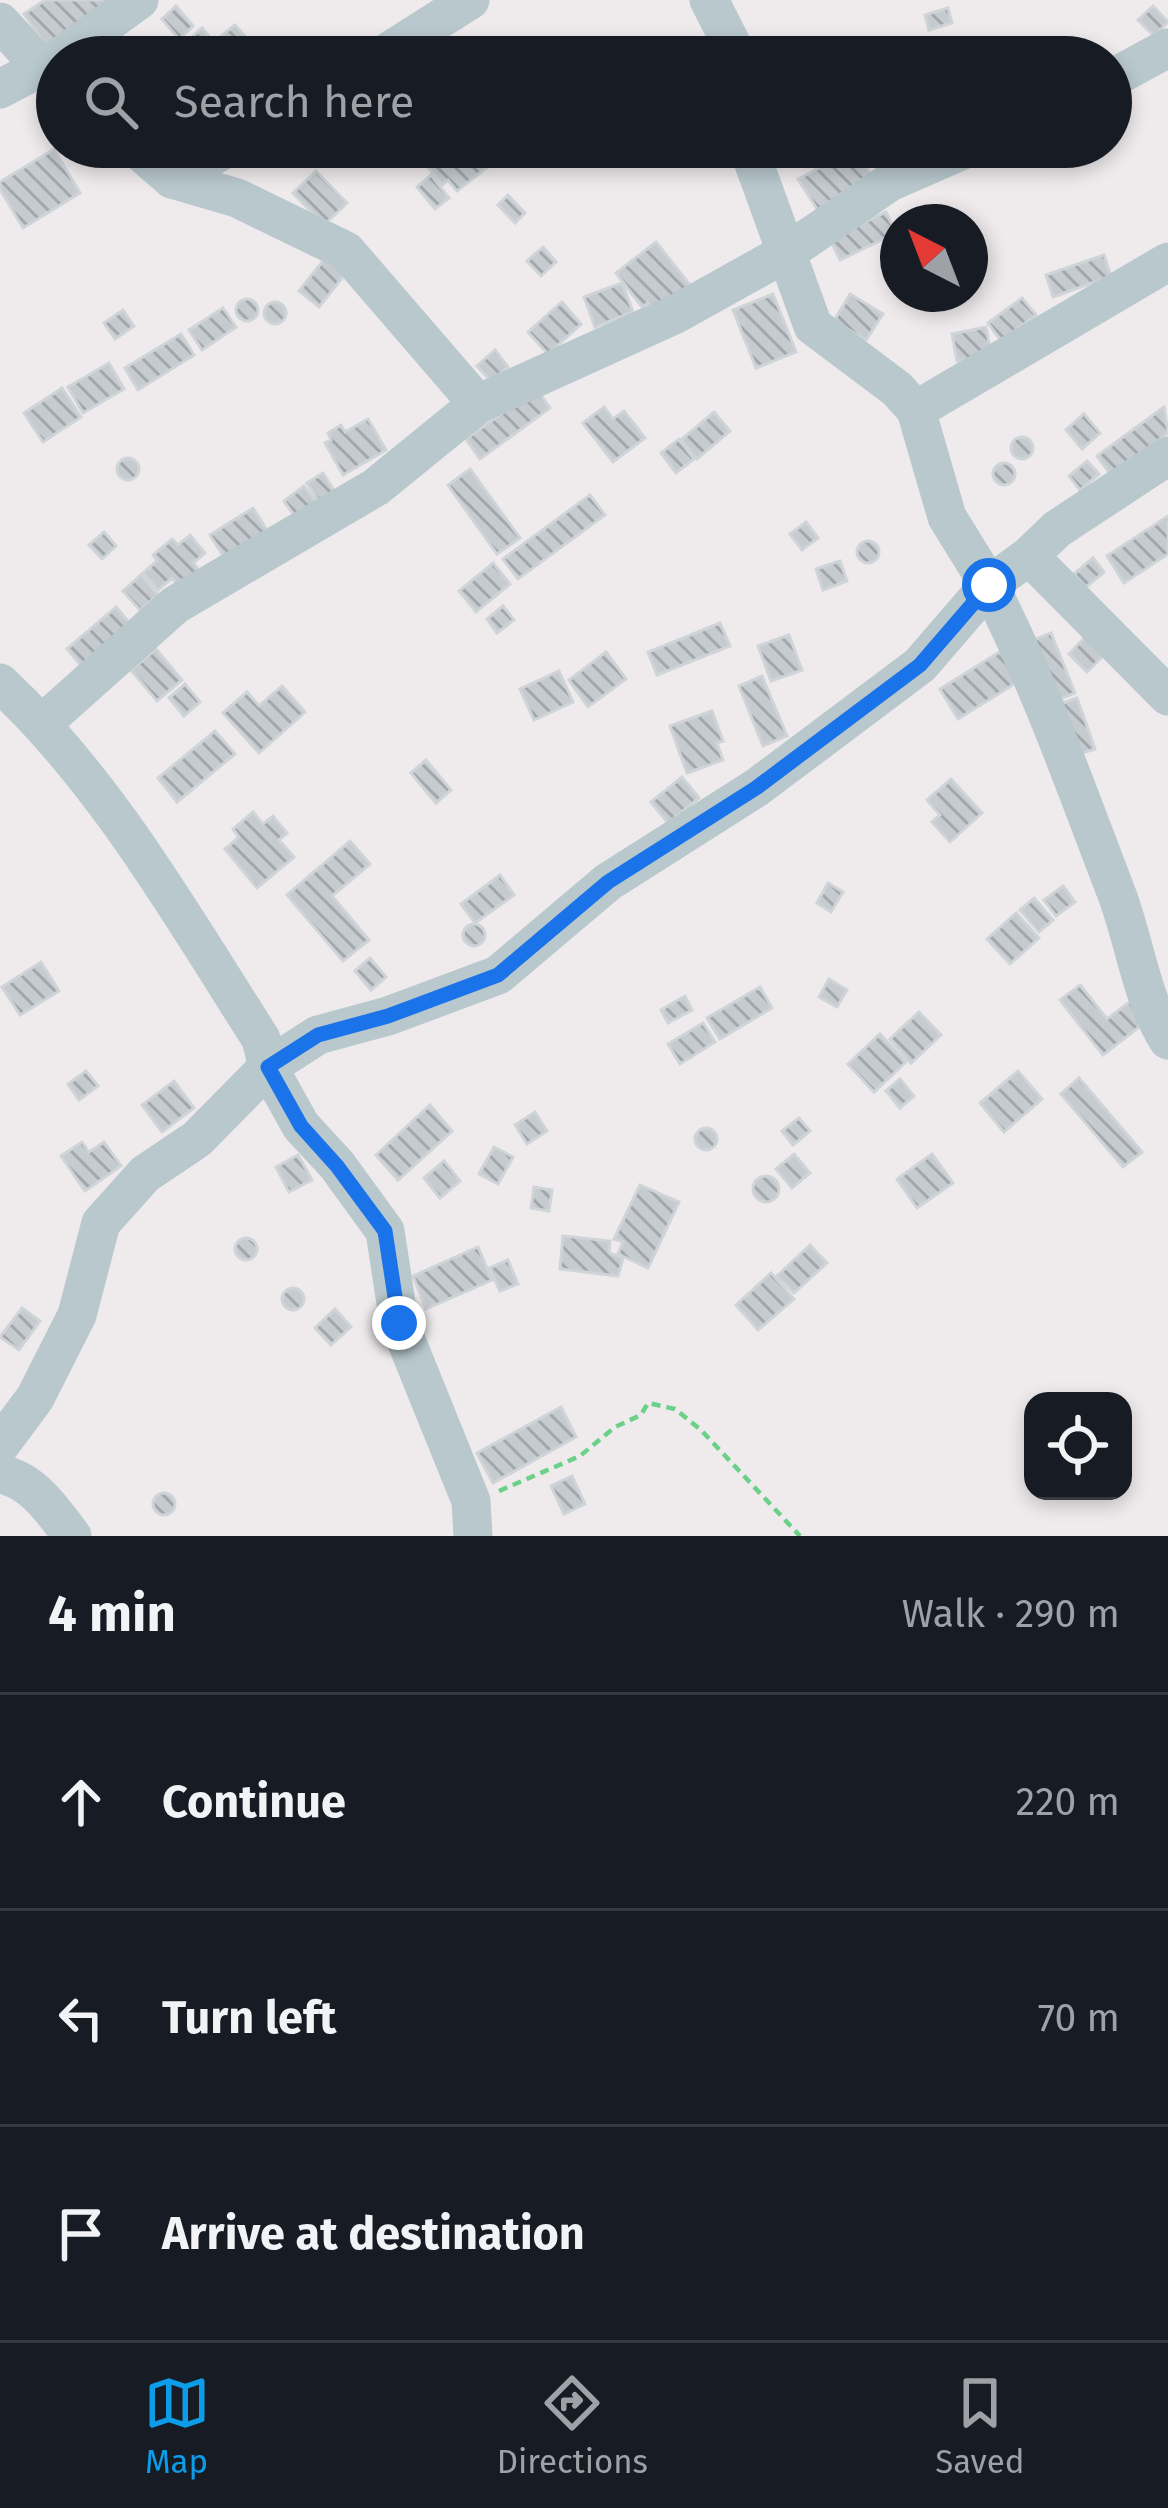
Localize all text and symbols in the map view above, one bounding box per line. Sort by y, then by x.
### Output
search box [36,36,1132,168]
icon: search [78,69,144,135]
text: Search here [174,75,414,129]
north arrow [880,204,988,312]
route start [962,558,1016,612]
route end [372,1296,426,1350]
map controls [1024,1392,1132,1500]
button: locate [1024,1392,1132,1500]
text: 4 min [48,1583,176,1645]
text: Walk · 290 m [902,1591,1120,1637]
icon: ahead [48,1769,114,1835]
text: Continue [162,1775,346,1829]
text: 220 m [1016,1779,1120,1825]
icon: left [48,1985,114,2051]
text: Turn left [162,1991,336,2045]
text: 70 m [1038,1995,1120,2041]
icon: arrive [48,2201,114,2267]
text: Arrive at destination [162,2207,585,2261]
tab: Map [144,2370,210,2482]
tab: Directions [497,2370,648,2482]
tab: Saved [935,2370,1024,2482]

